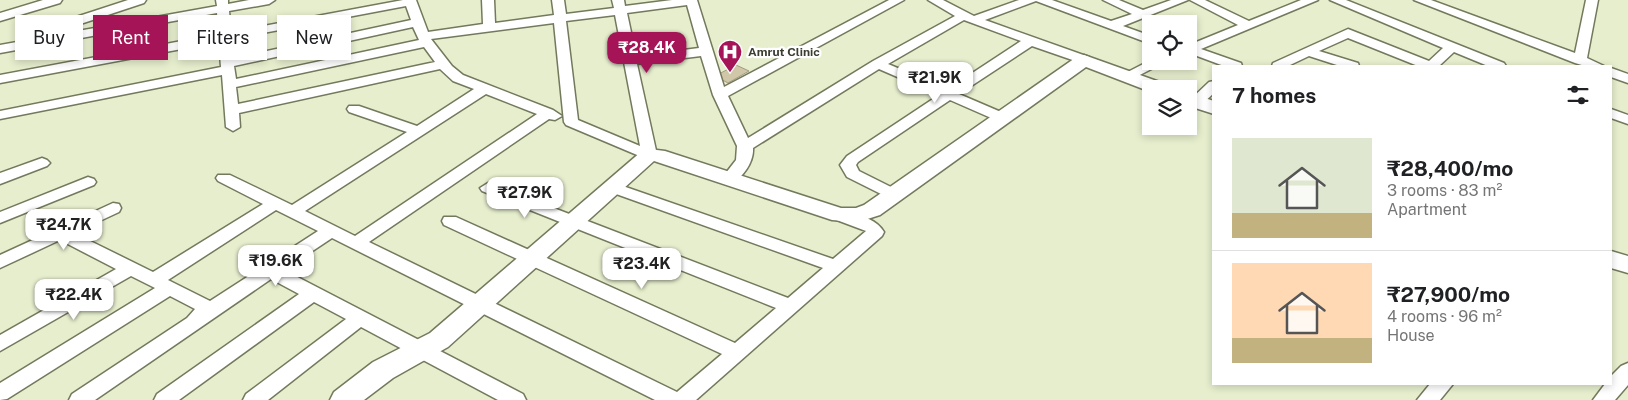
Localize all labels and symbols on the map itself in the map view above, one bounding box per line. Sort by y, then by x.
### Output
pin: ₹28.4K [606,32,688,74]
hospital icon: Amrut Clinic [717,39,743,73]
place label: Amrut Clinic [748,45,820,59]
pin: ₹21.9K [894,62,976,104]
pin: ₹27.9K [484,176,566,219]
pin: ₹24.7K [23,208,105,251]
pin: ₹19.6K [235,244,317,287]
pin: ₹23.4K [601,248,683,290]
pin: ₹22.4K [33,278,115,321]

